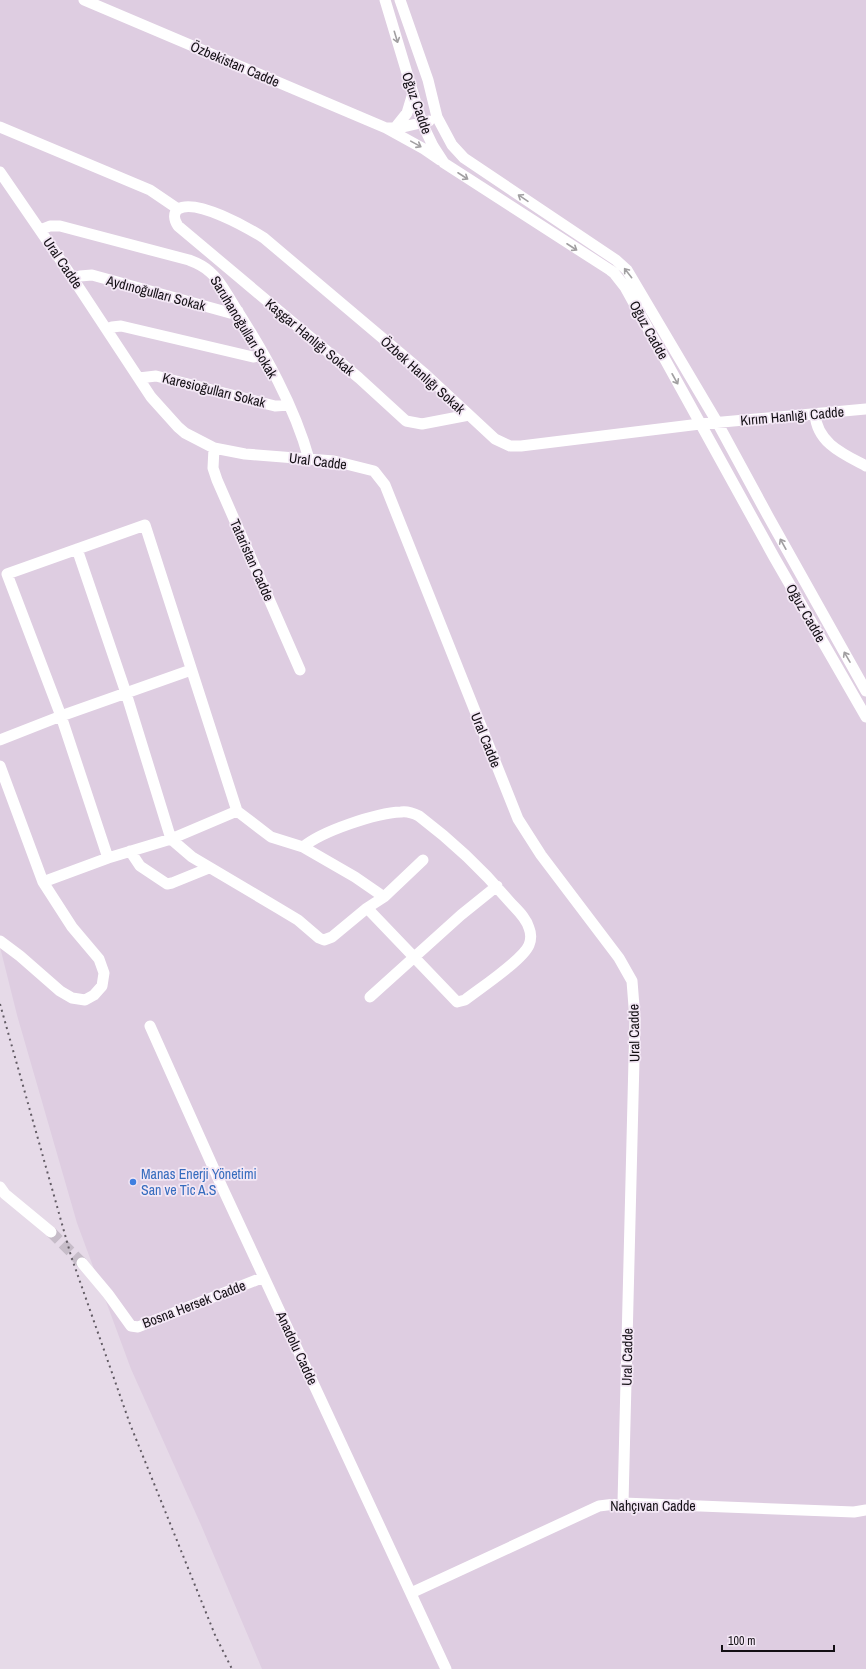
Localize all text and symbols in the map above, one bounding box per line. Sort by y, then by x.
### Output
one-way arrow [393,31,400,44]
street label: Özbekistan Cadde [188,37,282,91]
street label: Oğuz Cadde [398,70,436,136]
one-way arrow [410,141,422,149]
one-way arrow [457,172,468,180]
one-way arrow [518,194,529,202]
street label: Ural Cadde [39,234,87,292]
one-way arrow [566,243,577,251]
one-way arrow [624,268,633,279]
street label: Aydınoğulları Sokak [103,271,208,315]
street label: Saruhanoğulları Sokak [206,273,282,382]
street label: Kaşgar Hanlığı Sokak [262,294,359,380]
street label: Oğuz Cadde [626,297,672,363]
street label: Özbek Hanlığı Sokak [377,332,469,418]
street label: Karesioğulları Sokak [160,368,268,412]
one-way arrow [672,373,679,385]
street label: Kırım Hanlığı Cadde [739,403,845,429]
street label: Ural Cadde [288,449,348,473]
street label: Tataristan Cadde [226,516,278,604]
one-way arrow [779,538,787,550]
street label: Oğuz Cadde [782,581,830,645]
one-way arrow [842,651,850,663]
street label: Ural Cadde [467,710,505,770]
street label: Ural Cadde [624,1004,644,1062]
place label: Manas Enerji Yönetimi San ve Tic A.S [141,1165,257,1199]
marker: Manas Enerji Yönetimi San ve Tic A.S [128,1177,138,1187]
street label: Bosna Hersek Cadde [140,1276,248,1332]
street label: Anadolu Cadde [272,1307,322,1388]
street label: Ural Cadde [617,1328,637,1386]
street label: Nahçıvan Cadde [610,1497,696,1515]
scale bar [722,1627,834,1653]
text: 100 m [728,1633,755,1649]

